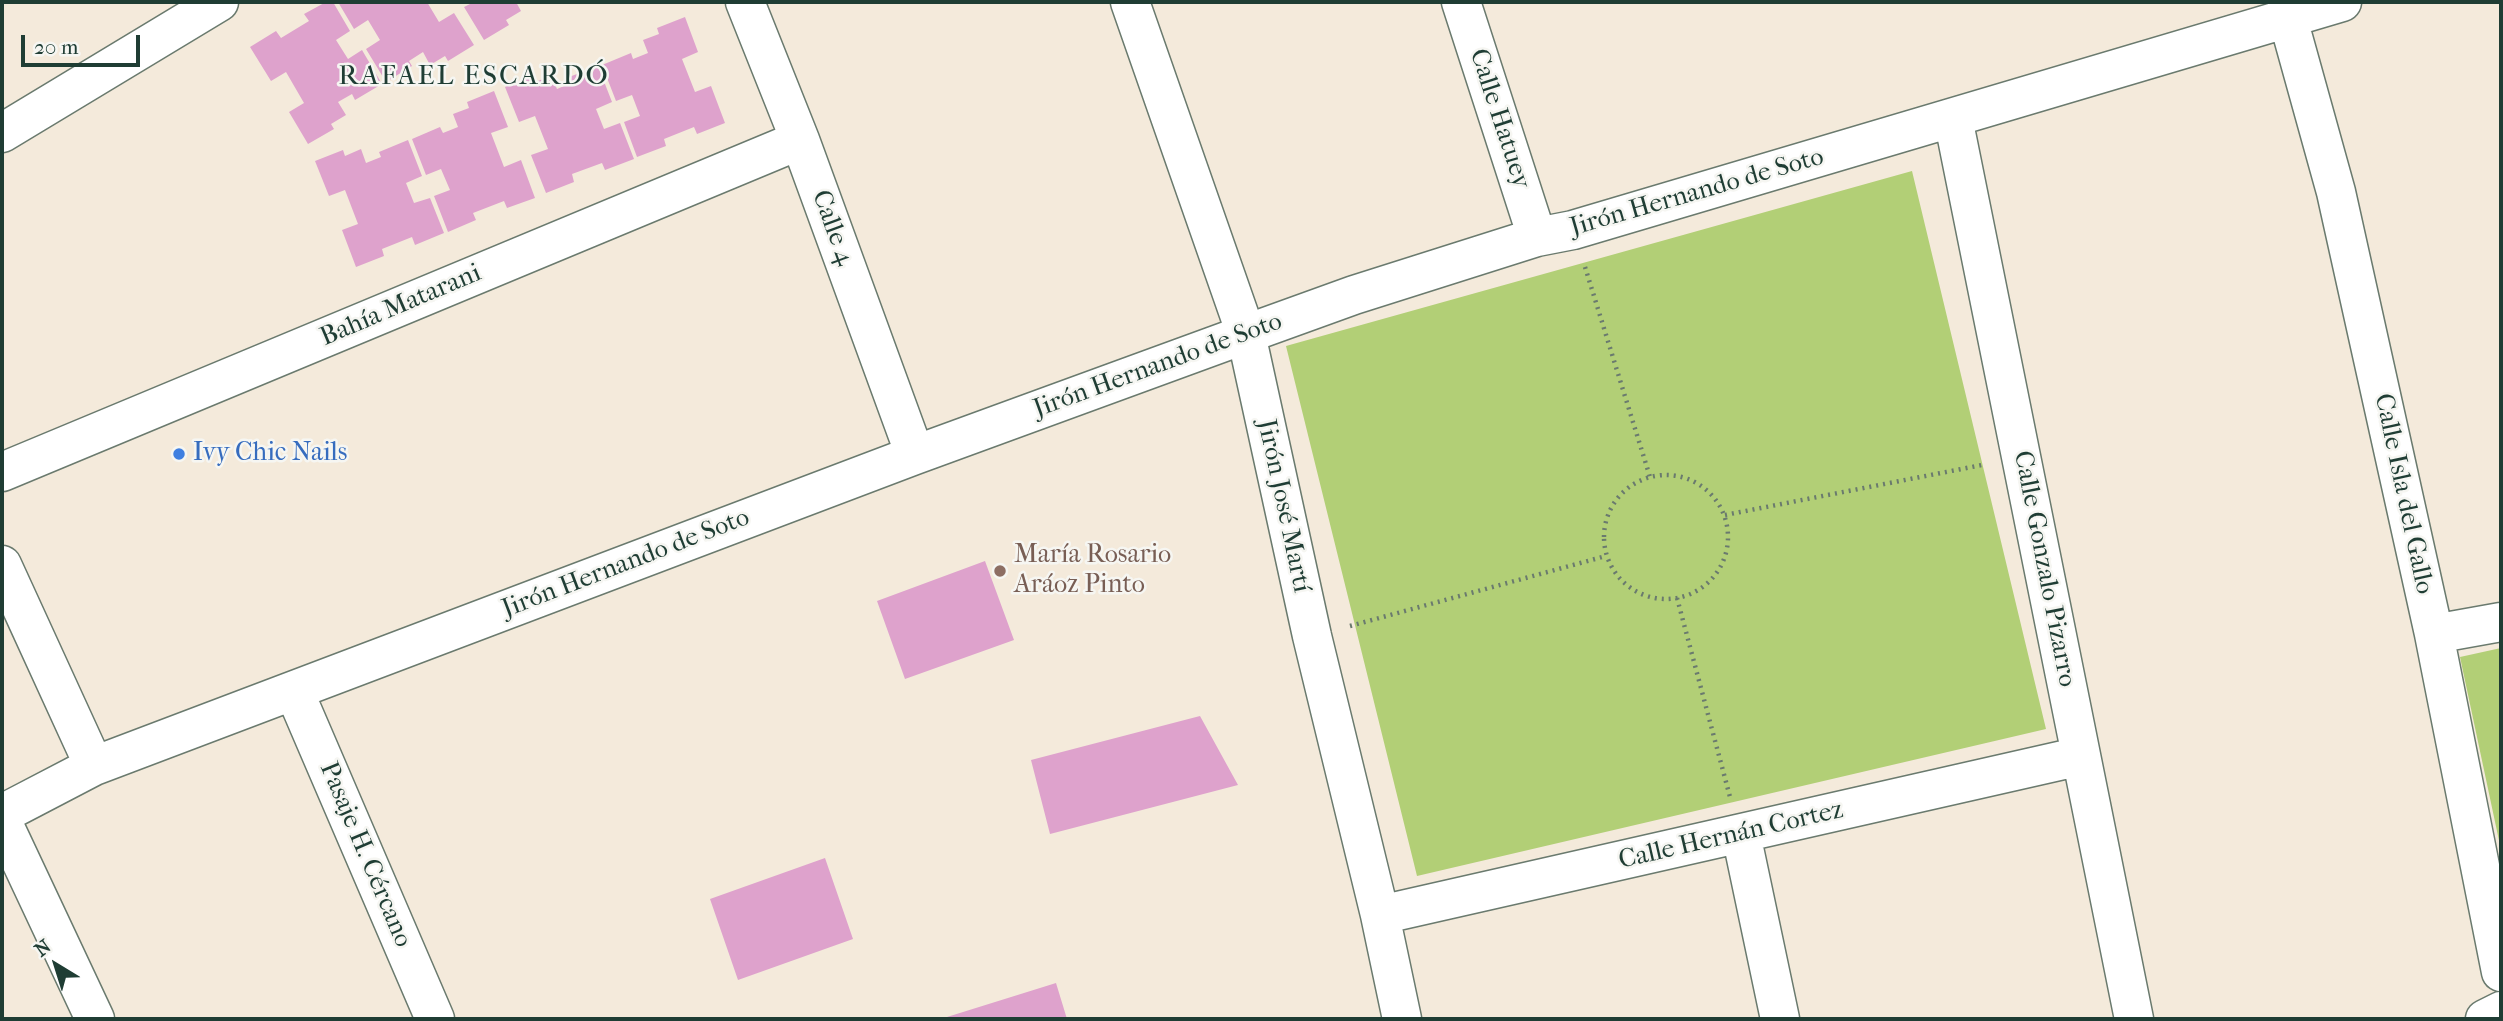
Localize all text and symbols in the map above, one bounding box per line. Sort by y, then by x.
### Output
scale bar [24,21,144,65]
text: 20 m [34,35,78,59]
street label: Calle Hatuey [1462,45,1536,193]
district label: RAFAEL ESCARDÓ [340,60,608,94]
street label: Jirón Hernando de Soto [1567,142,1827,244]
street label: Calle 4 [804,186,860,270]
street label: Bahía Matarani [316,258,486,354]
street label: Jirón Hernando de Soto [1029,306,1287,426]
street label: Calle Isla del Gallo [2367,391,2439,597]
street label: Jirón José Martí [1249,417,1317,595]
place label: Ivy Chic Nails [193,438,347,470]
marker: Ivy Chic Nails [171,446,187,462]
street label: Calle Gonzalo Pizarro [2006,448,2082,690]
street label: Jirón Hernando de Soto [498,502,754,626]
place label: María Rosario Aráoz Pinto [1014,540,1171,602]
marker: María Rosario Aráoz Pinto [992,563,1008,579]
street label: Pasaje H. Cércano [312,758,418,952]
street label: Calle Hernán Cortez [1616,795,1846,877]
north arrow [21,930,91,1000]
text: N [31,935,56,962]

